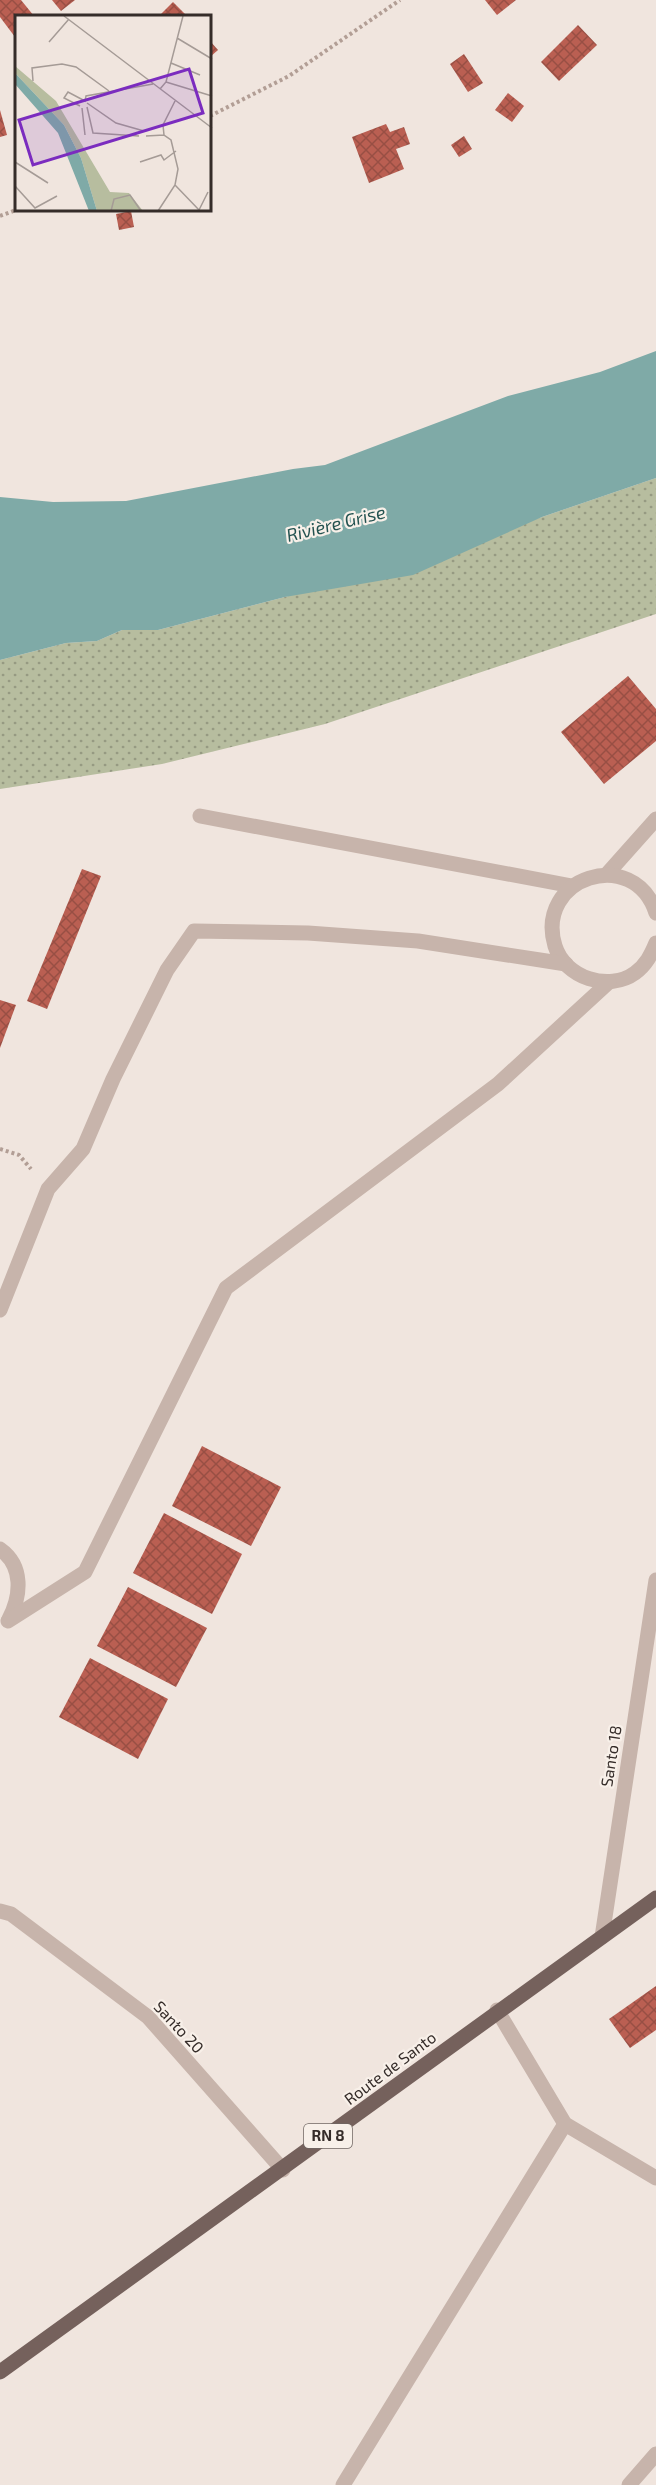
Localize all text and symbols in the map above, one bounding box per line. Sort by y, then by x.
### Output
inset map [15,15,212,212]
water label: Rivière Grise [284,500,388,546]
street label: Santo 18 [596,1724,625,1788]
street label: Santo 20 [150,1997,208,2057]
street label: Route de Santo [340,2027,439,2108]
road number: RN 8 [304,2124,352,2148]

